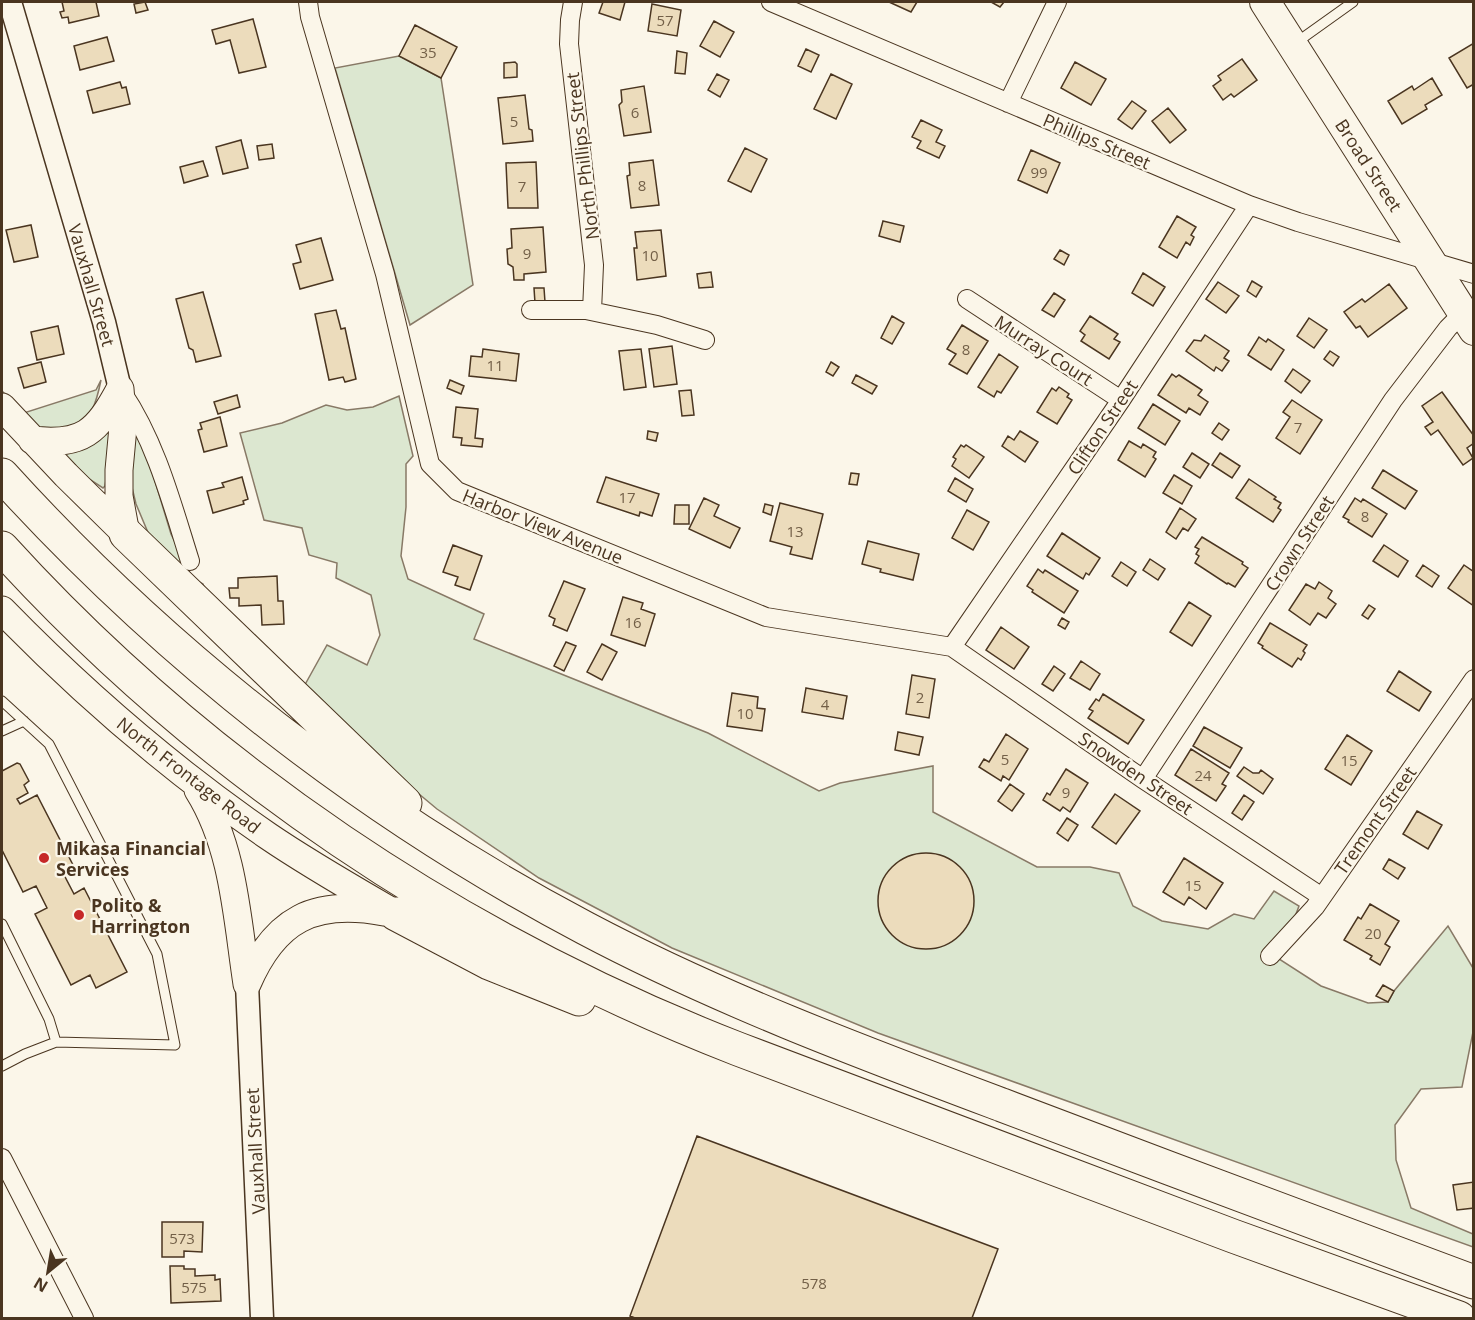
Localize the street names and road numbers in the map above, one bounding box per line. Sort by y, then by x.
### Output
street label: North Phillips Street [560,71,604,241]
street label: Phillips Street [1040,108,1154,174]
street label: Broad Street [1330,114,1408,216]
street label: Vauxhall Street [63,221,121,349]
street label: Murray Court [990,309,1098,391]
street label: Clifton Street [1061,375,1143,479]
street label: Harbor View Avenue [459,483,627,569]
street label: Crown Street [1259,491,1339,595]
street label: North Frontage Road [112,711,266,839]
street label: Snowden Street [1074,726,1198,820]
street label: Tremont Street [1329,761,1421,879]
street label: Vauxhall Street [240,1087,270,1215]

